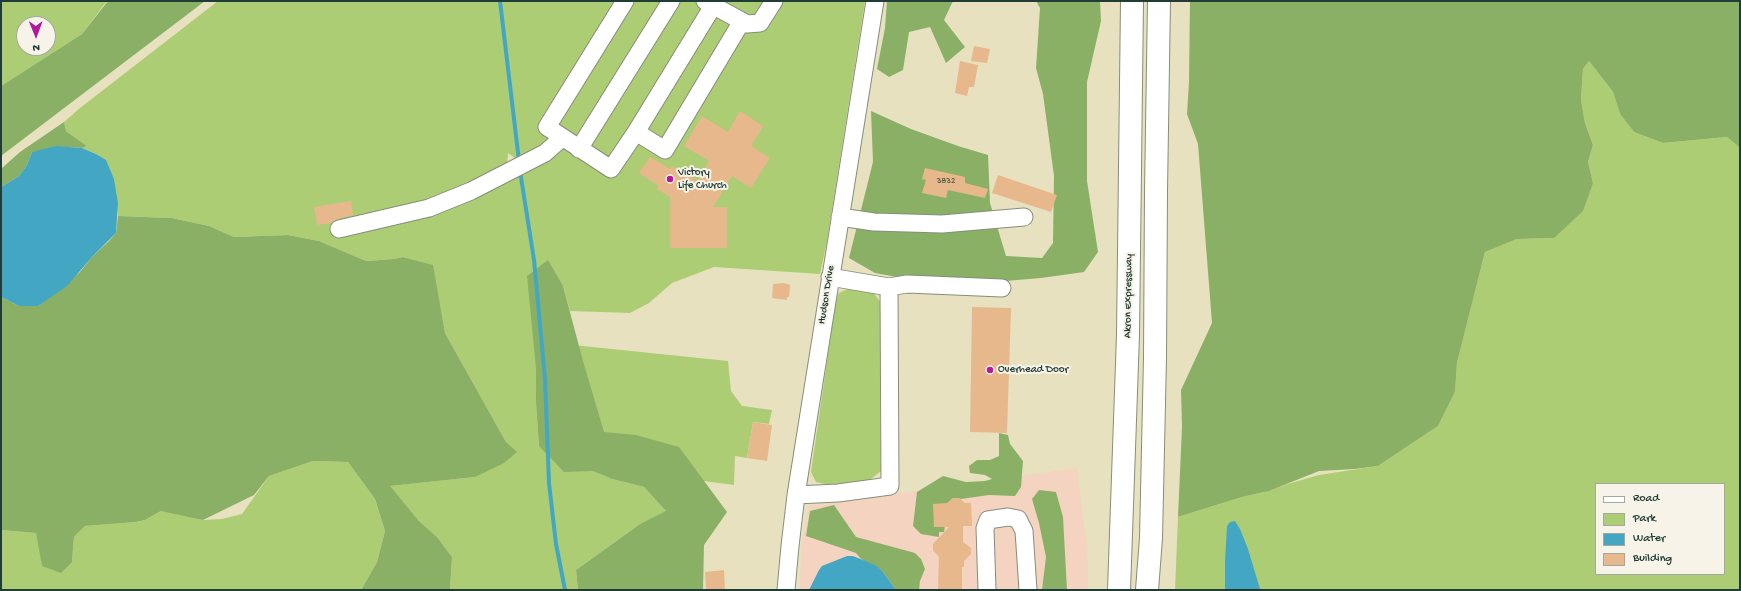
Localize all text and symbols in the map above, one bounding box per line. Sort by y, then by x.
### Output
north arrow [16,16,56,56]
text: N [32,41,40,53]
place label: Victory Life Church [678,166,727,192]
marker: Victory Life Church [665,174,675,184]
house number: 3832 [937,177,955,187]
street label: Akron Expressway [1122,254,1136,338]
street label: Hudson Drive [816,265,838,325]
place label: Overhead Door [998,363,1068,377]
marker: Overhead Door [985,365,995,375]
legend [1595,483,1725,575]
text: Road [1633,492,1659,506]
text: Park [1633,512,1656,526]
text: Water [1633,532,1665,546]
text: Building [1633,552,1672,566]

